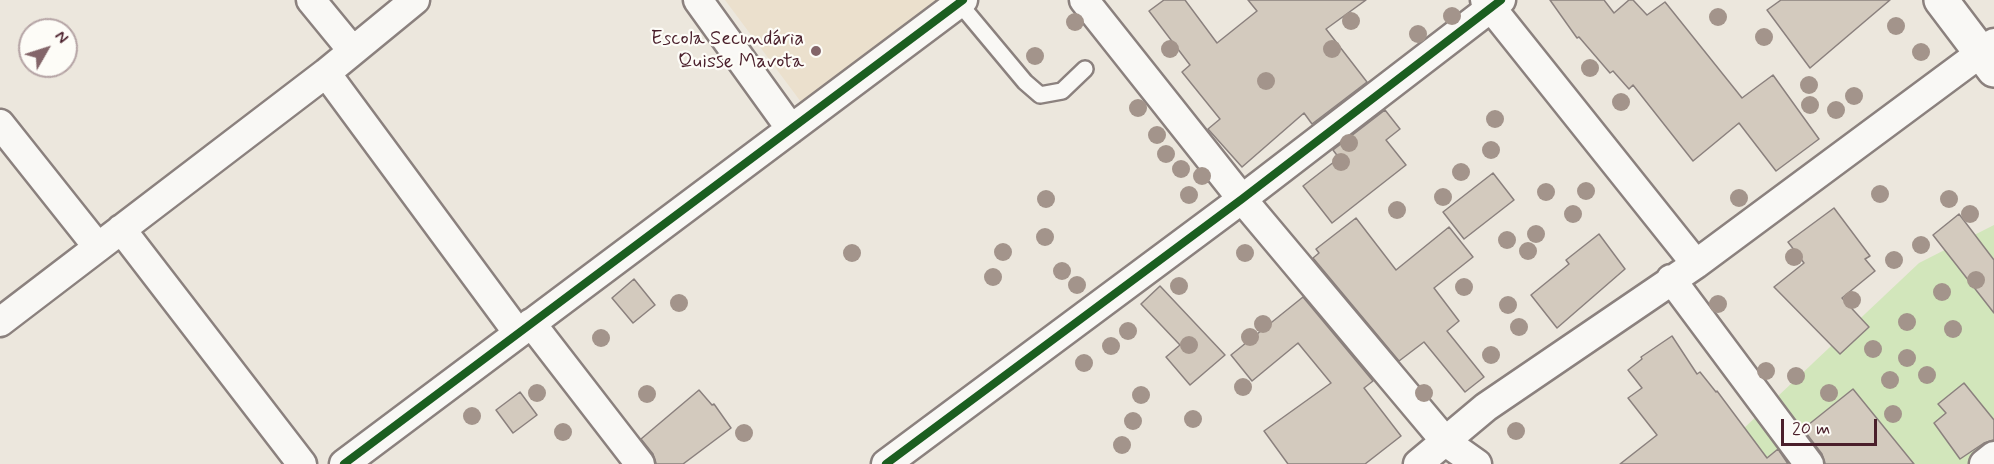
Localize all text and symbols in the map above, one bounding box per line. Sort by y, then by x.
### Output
north arrow [18,18,78,78]
text: N [49,27,72,48]
place label: Escola Secundária Quisse Mavota [651,28,804,75]
marker: Escola Secundária Quisse Mavota [809,44,823,58]
scale bar [1784,407,1880,445]
text: 20 m [1792,417,1830,441]

